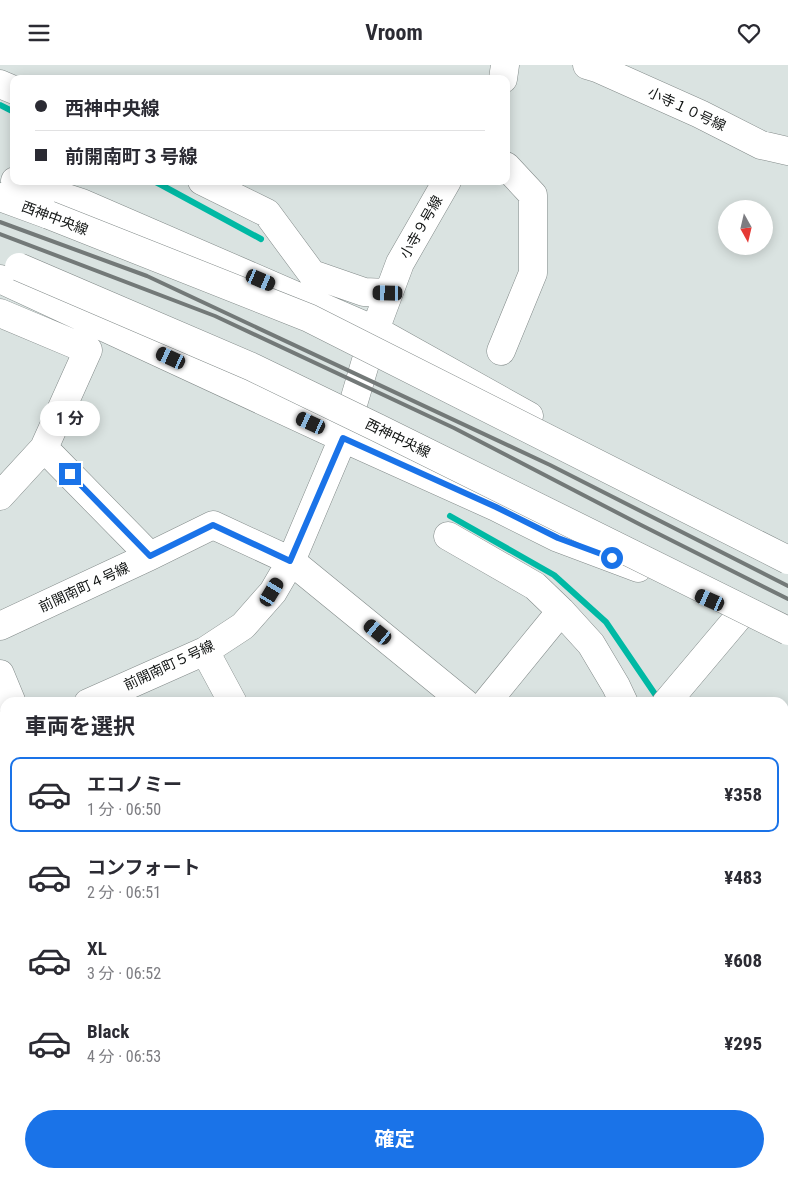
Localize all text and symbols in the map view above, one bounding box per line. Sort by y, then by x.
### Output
icon: menu [25,19,53,47]
icon: heart [735,19,763,47]
text: Vroom [365,20,423,45]
street label: 小寺１０号線 [646,84,728,134]
text: 西神中央線 [65,97,160,120]
text: 前開南町３号線 [65,145,198,168]
street label: 小寺９号線 [397,193,445,261]
street label: 西神中央線 [19,198,91,238]
north arrow [718,200,772,255]
map controls [718,200,773,255]
car [244,267,277,293]
car [372,285,403,301]
car [154,345,187,371]
callout: 1 分 [40,401,100,437]
text: 1 分 [56,409,84,428]
car [294,410,327,436]
street label: 西神中央線 [363,415,433,461]
route end [59,463,81,485]
route start [601,547,623,569]
street label: 前開南町４号線 [36,559,132,615]
car [257,575,286,609]
car [693,587,726,613]
car [361,617,394,647]
street label: 前開南町５号線 [121,637,217,693]
text: 車両を選択 [25,714,135,739]
icon: car [27,772,72,817]
text: エコノミー [87,773,182,796]
text: ¥358 [724,783,762,806]
text: 1 分 · 06:50 [87,800,161,819]
icon: car [27,855,72,900]
text: コンフォート [87,856,200,879]
text: ¥483 [724,866,762,889]
text: 2 分 · 06:51 [87,883,161,902]
text: XL [87,937,107,960]
icon: car [27,938,72,983]
text: ¥608 [724,949,762,972]
text: 3 分 · 06:52 [87,964,161,983]
text: Black [87,1020,129,1043]
icon: car [27,1021,72,1066]
text: ¥295 [724,1032,762,1055]
text: 4 分 · 06:53 [87,1047,161,1066]
button: 確定 [25,1110,764,1168]

